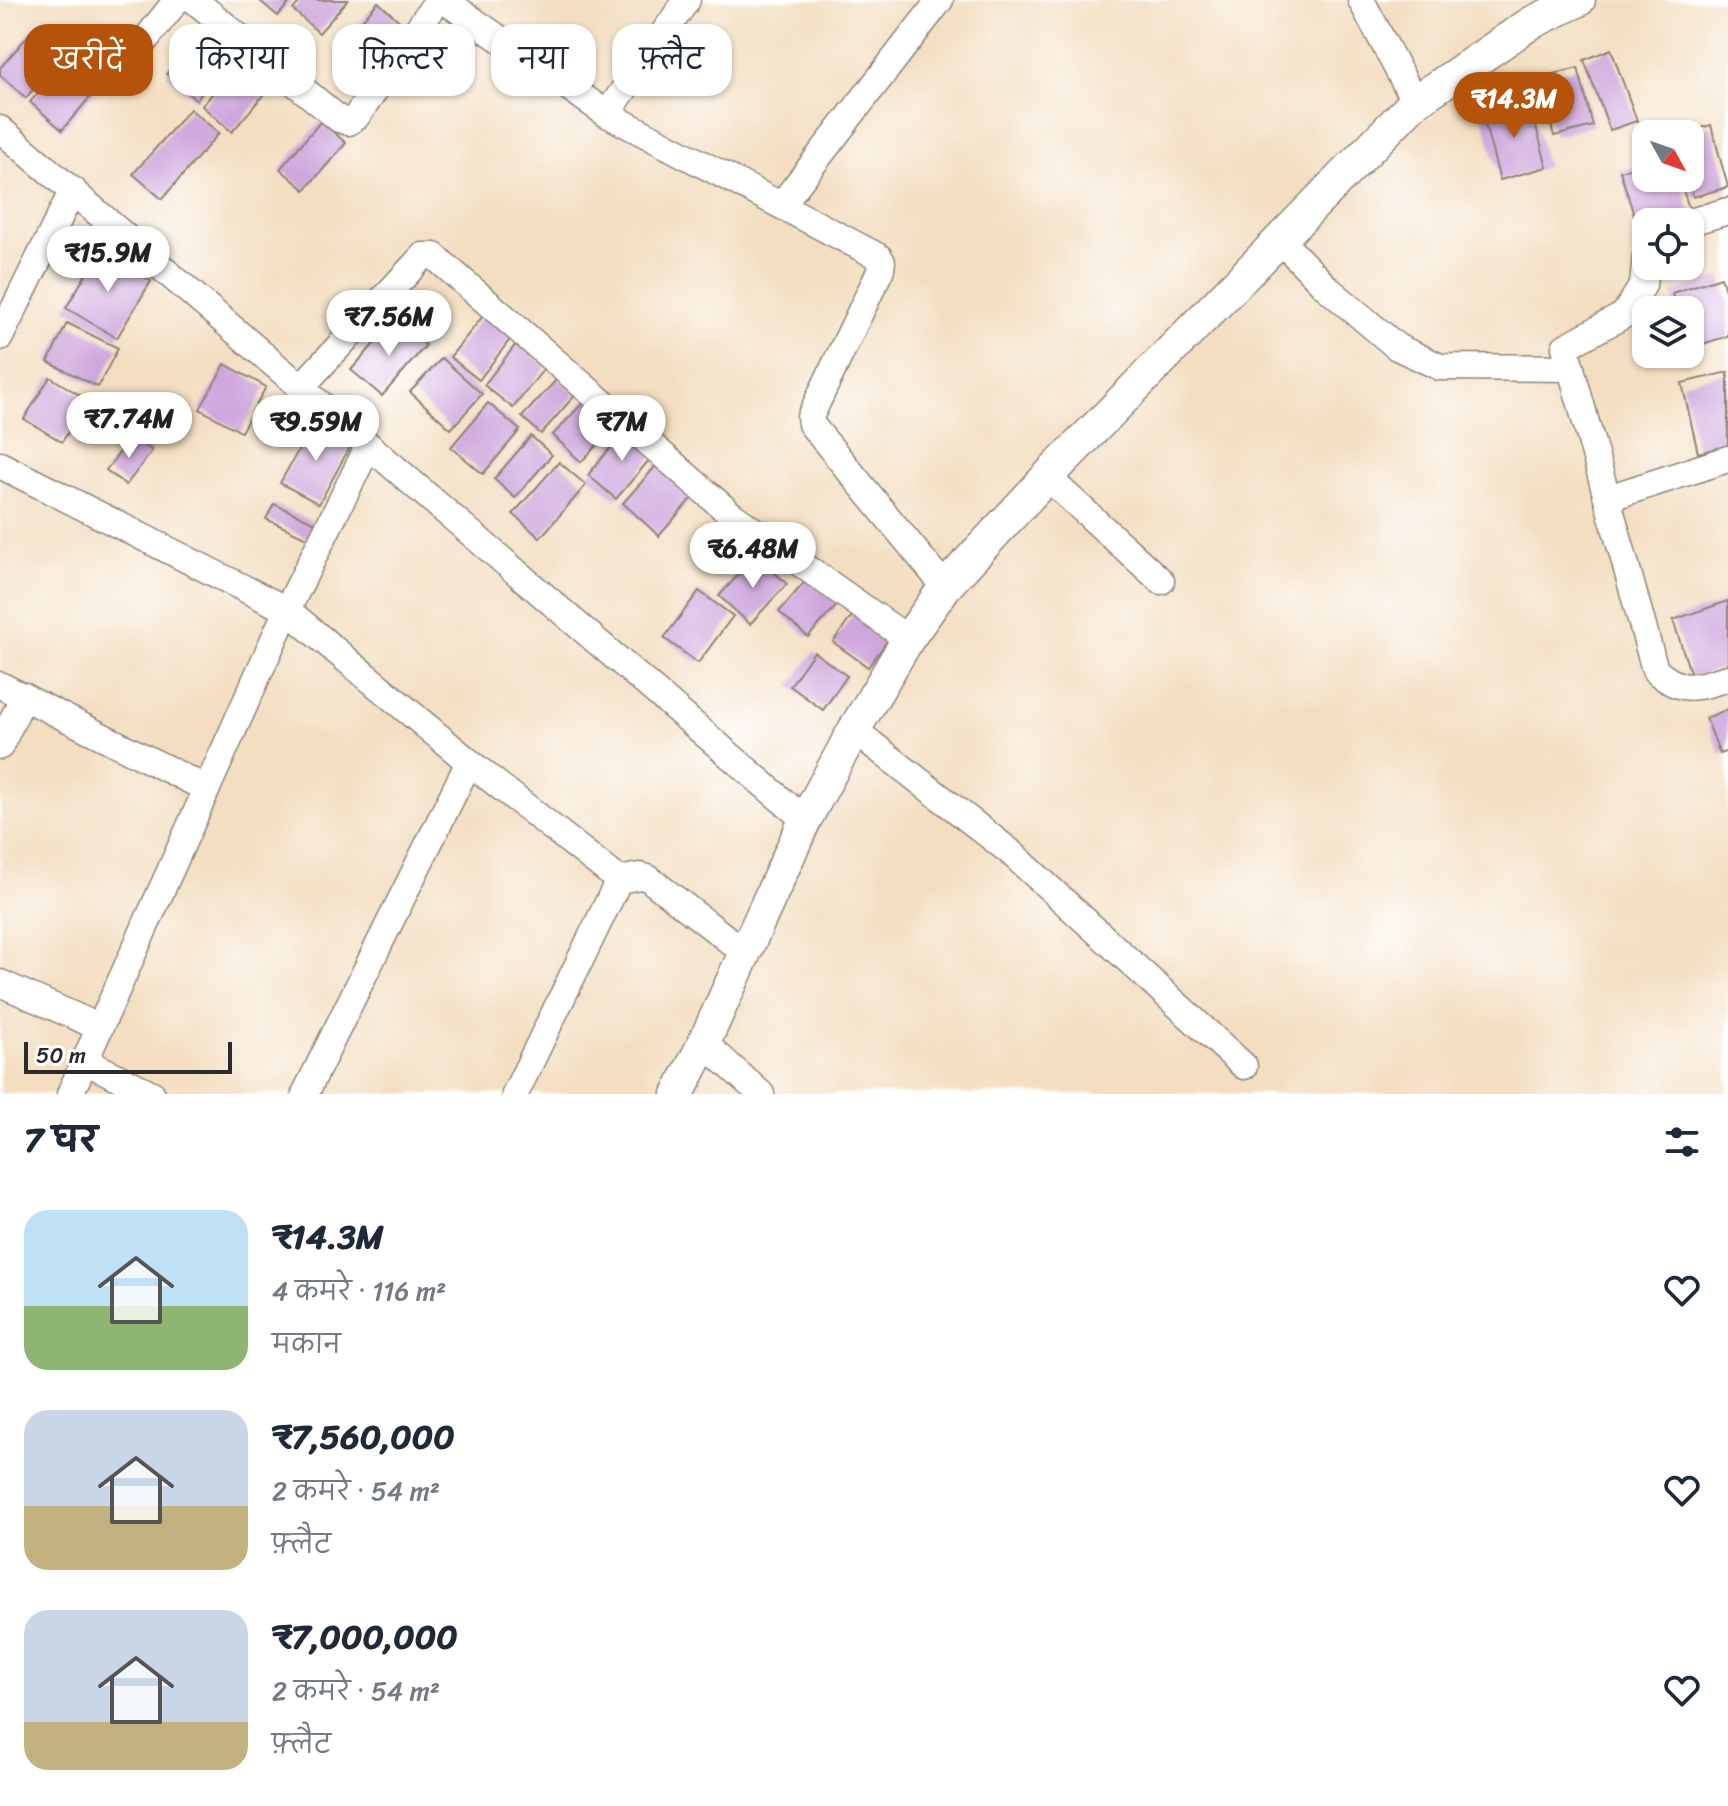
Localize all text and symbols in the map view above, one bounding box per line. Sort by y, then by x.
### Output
chip: खरीदें [24,24,153,96]
chip: किराया [169,24,316,96]
chip: फ़िल्टर [332,24,475,96]
chip: नया [491,24,596,96]
chip: फ़्लैट [612,24,732,96]
pin: ₹14.3M [1449,72,1579,140]
text: ₹14.3M [1471,75,1557,121]
north arrow [1632,120,1704,192]
map controls [1632,120,1704,368]
button: locate [1632,208,1704,280]
pin: ₹15.9M [43,226,173,294]
text: ₹15.9M [65,229,151,275]
pin: ₹7.56M [324,290,454,358]
text: ₹7.56M [344,293,434,339]
button: layers [1632,296,1704,368]
pin: ₹7.74M [64,392,194,460]
text: ₹7.74M [84,395,174,441]
pin: ₹9.59M [251,395,381,463]
pin: ₹7M [583,395,661,463]
text: ₹9.59M [270,398,362,444]
text: ₹7M [597,398,647,444]
pin: ₹6.48M [688,522,818,590]
text: ₹6.48M [708,525,798,571]
text: 50 m [36,1036,86,1075]
scale bar [24,1038,232,1074]
text: 7 घर [24,1110,98,1170]
icon: filters [1660,1120,1704,1164]
text: ₹14.3M [272,1207,384,1267]
icon: home [88,1242,184,1338]
text: 4 कमरे · 116 m² [272,1268,446,1314]
icon: heart [1660,1268,1704,1312]
text: मकान [272,1321,341,1367]
text: ₹7,560,000 [272,1407,455,1467]
icon: home [88,1442,184,1538]
text: 2 कमरे · 54 m² [272,1468,440,1514]
icon: heart [1660,1468,1704,1512]
text: फ़्लैट [272,1521,331,1567]
text: ₹7,000,000 [272,1607,458,1667]
icon: home [88,1642,184,1738]
text: 2 कमरे · 54 m² [272,1668,440,1714]
icon: heart [1660,1668,1704,1712]
text: फ़्लैट [272,1721,331,1767]

